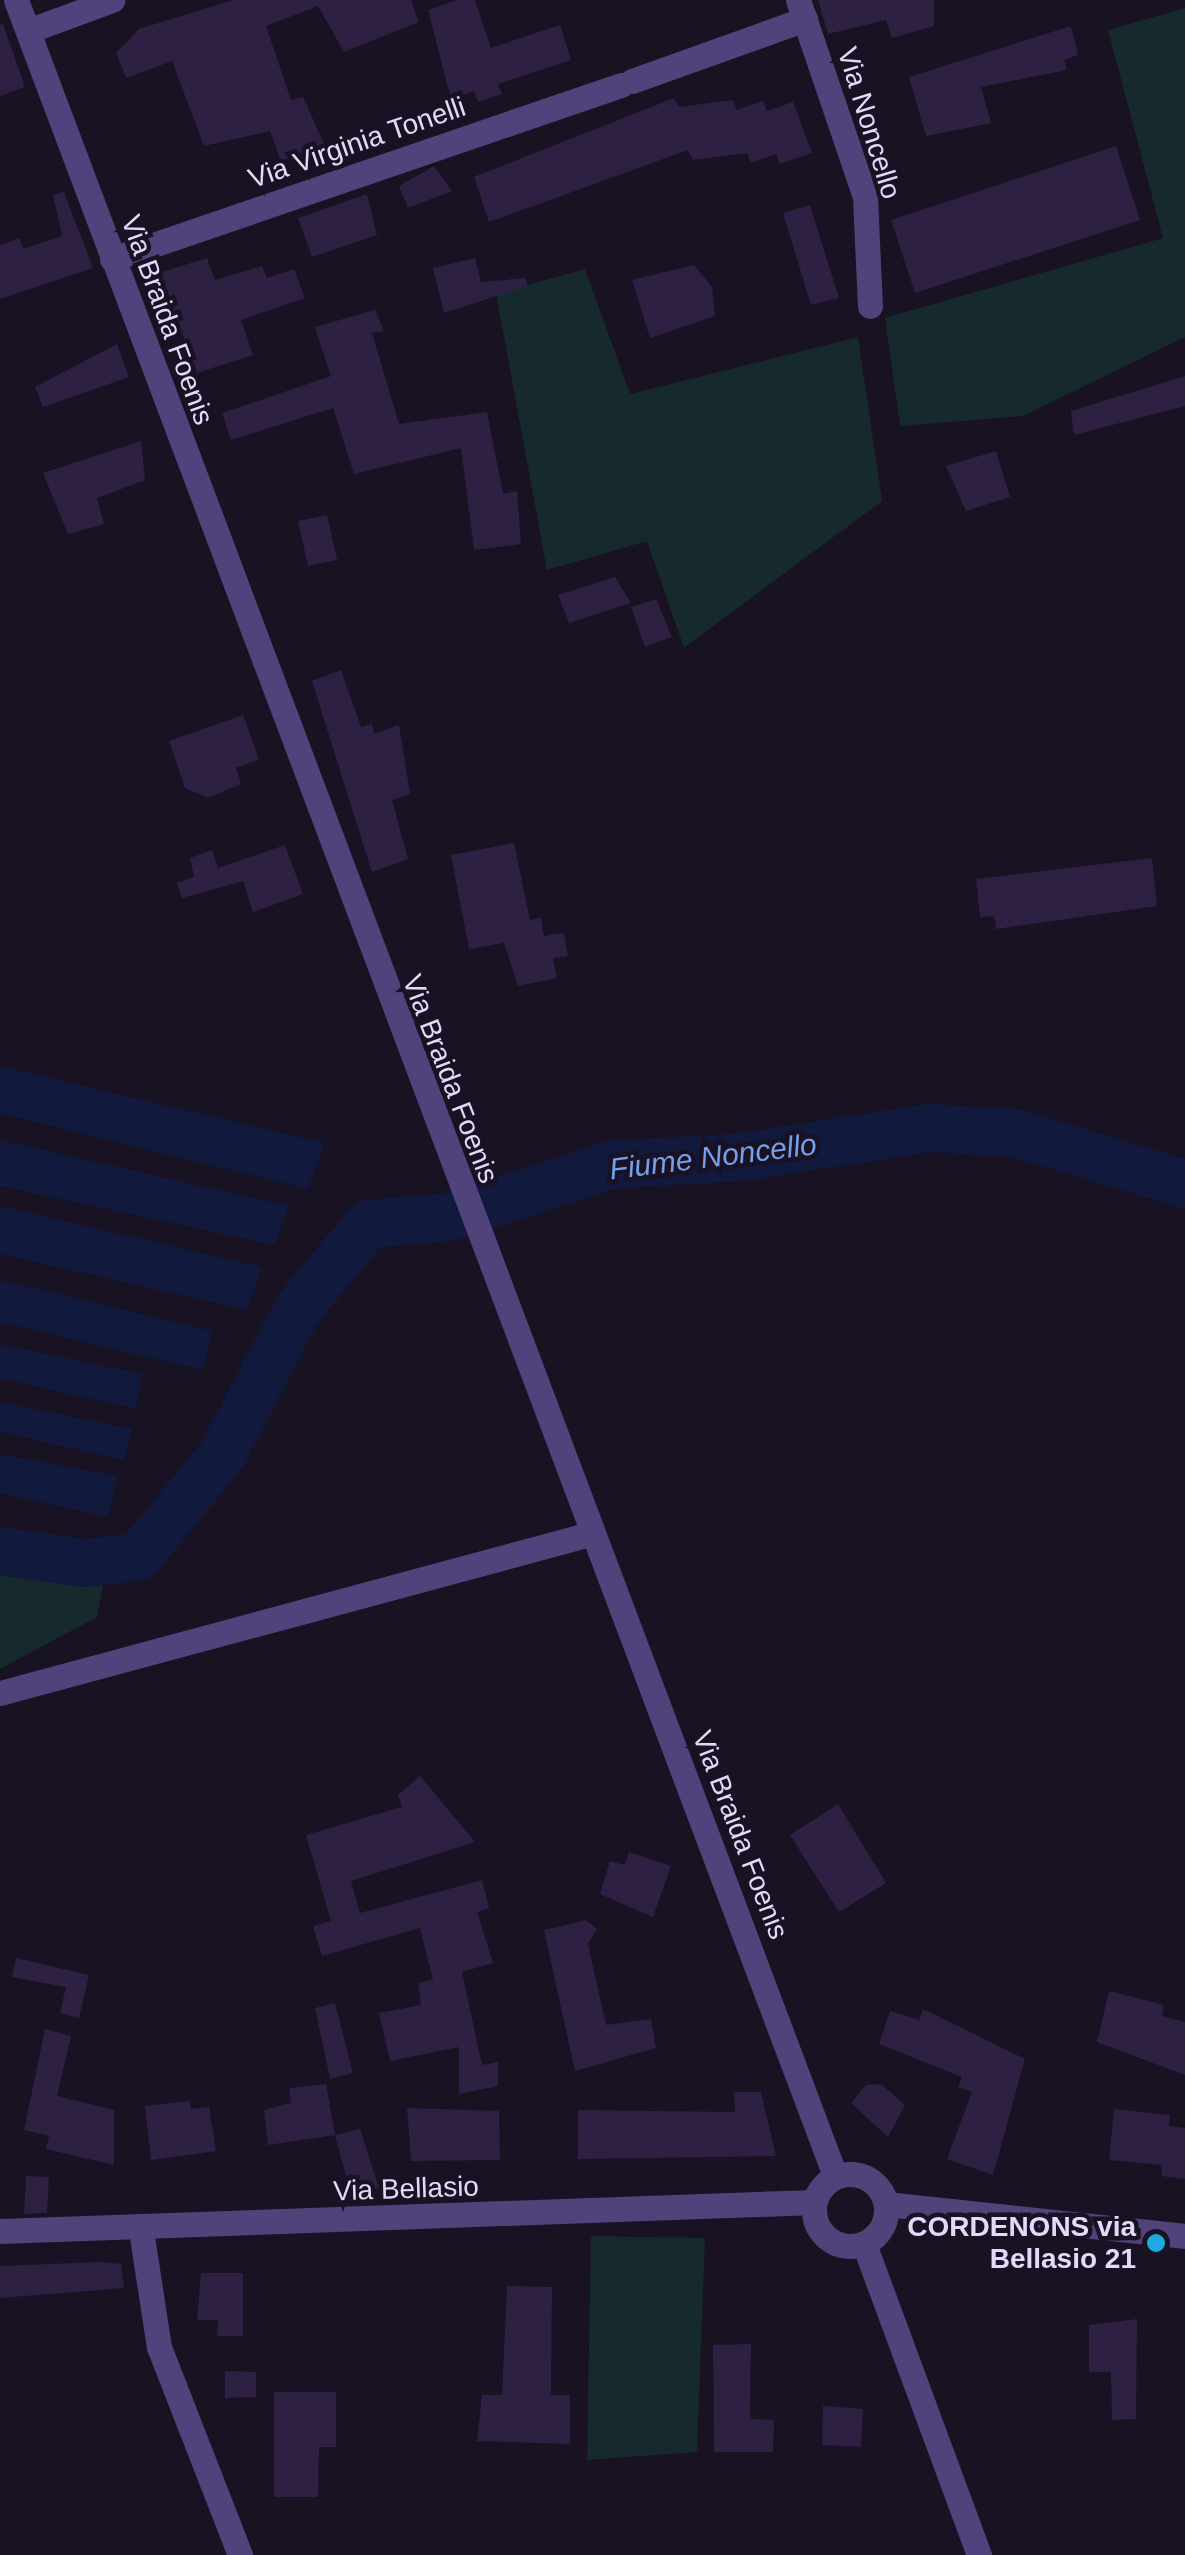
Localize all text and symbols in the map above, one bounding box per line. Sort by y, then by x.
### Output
street label: Via Noncello [830,43,908,203]
street label: Via Virginia Tonelli [244,90,470,196]
street label: Via Braida Foenis [114,211,220,429]
street label: Via Braida Foenis [395,970,505,1188]
water label: Fiume Noncello [607,1126,819,1188]
street label: Via Braida Foenis [685,1726,795,1944]
street label: Via Bellasio [333,2170,479,2208]
place label: CORDENONS via Bellasio 21 [907,2210,1136,2276]
marker: CORDENONS via Bellasio 21 [1145,2232,1167,2254]

